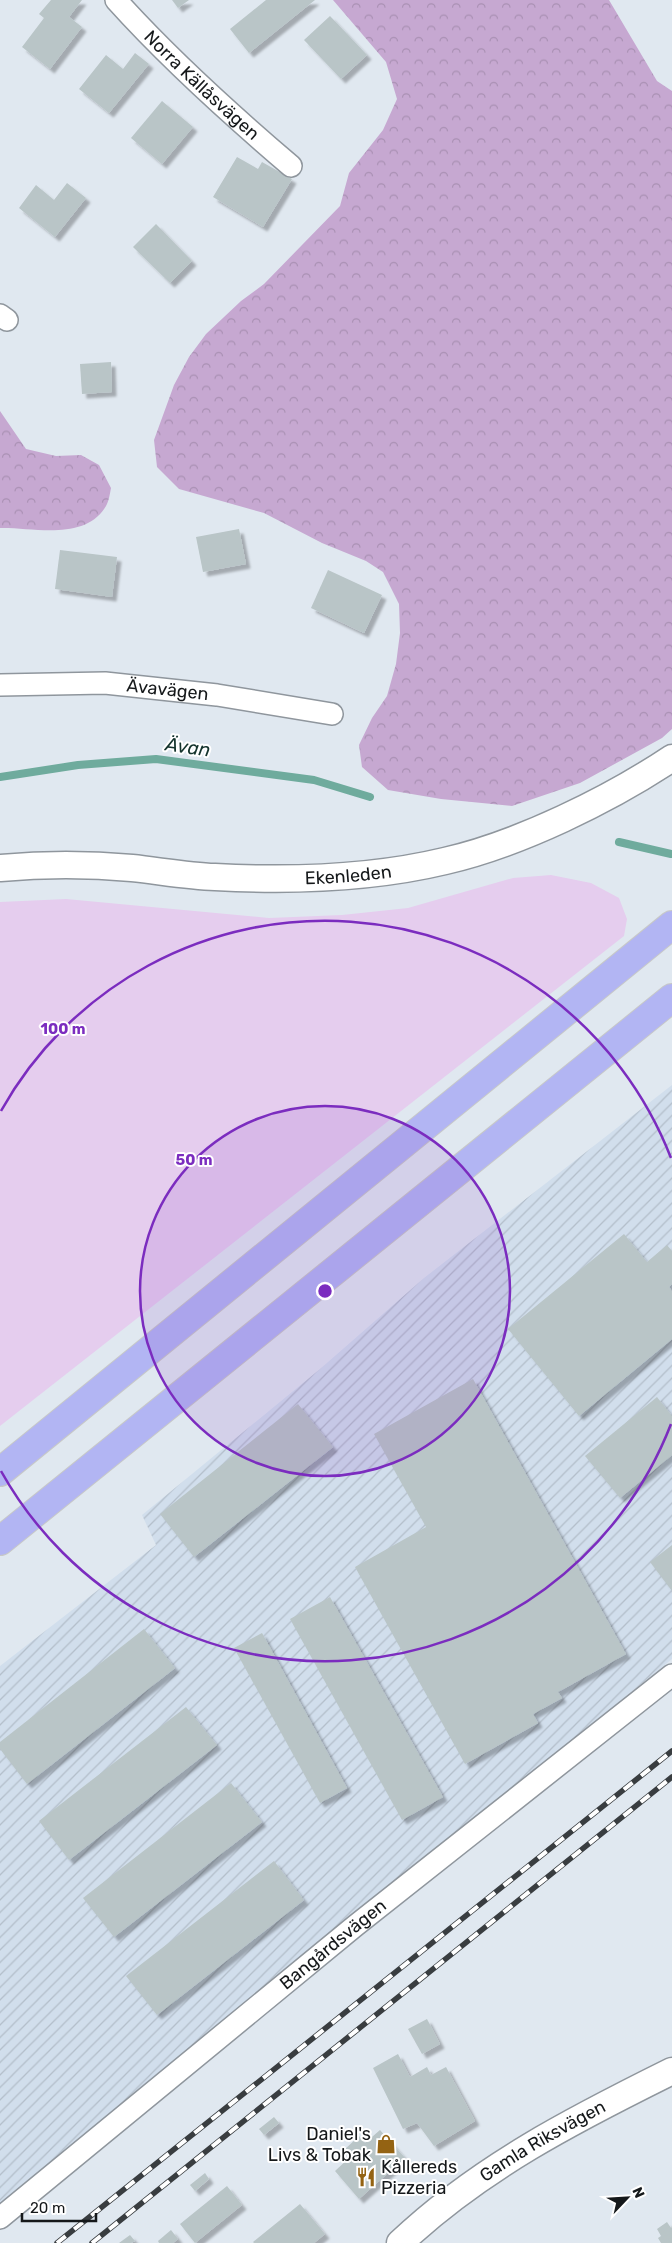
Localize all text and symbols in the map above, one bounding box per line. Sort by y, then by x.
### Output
street label: Norra Källåsvägen [139,26,264,145]
street label: Ävavägen [126,674,210,705]
water label: Ävan [163,732,212,762]
street label: Ekenleden [304,860,393,889]
text: 100 m [41,1020,85,1038]
text: 50 m [176,1151,212,1169]
centre of rings [316,1282,334,1300]
street label: Bangårdsvägen [275,1894,391,1994]
street label: Gamla Riksvägen [475,2095,609,2187]
place label: Daniel's Livs & Tobak [268,2123,372,2166]
shop icon: Daniel's Livs & Tobak [375,2133,397,2155]
place label: Kållereds Pizzeria [381,2156,457,2199]
restaurant icon: Kållereds Pizzeria [355,2166,377,2188]
north arrow [602,2173,652,2223]
text: N [628,2185,648,2201]
scale bar [22,2190,96,2222]
text: 20 m [30,2199,65,2217]

